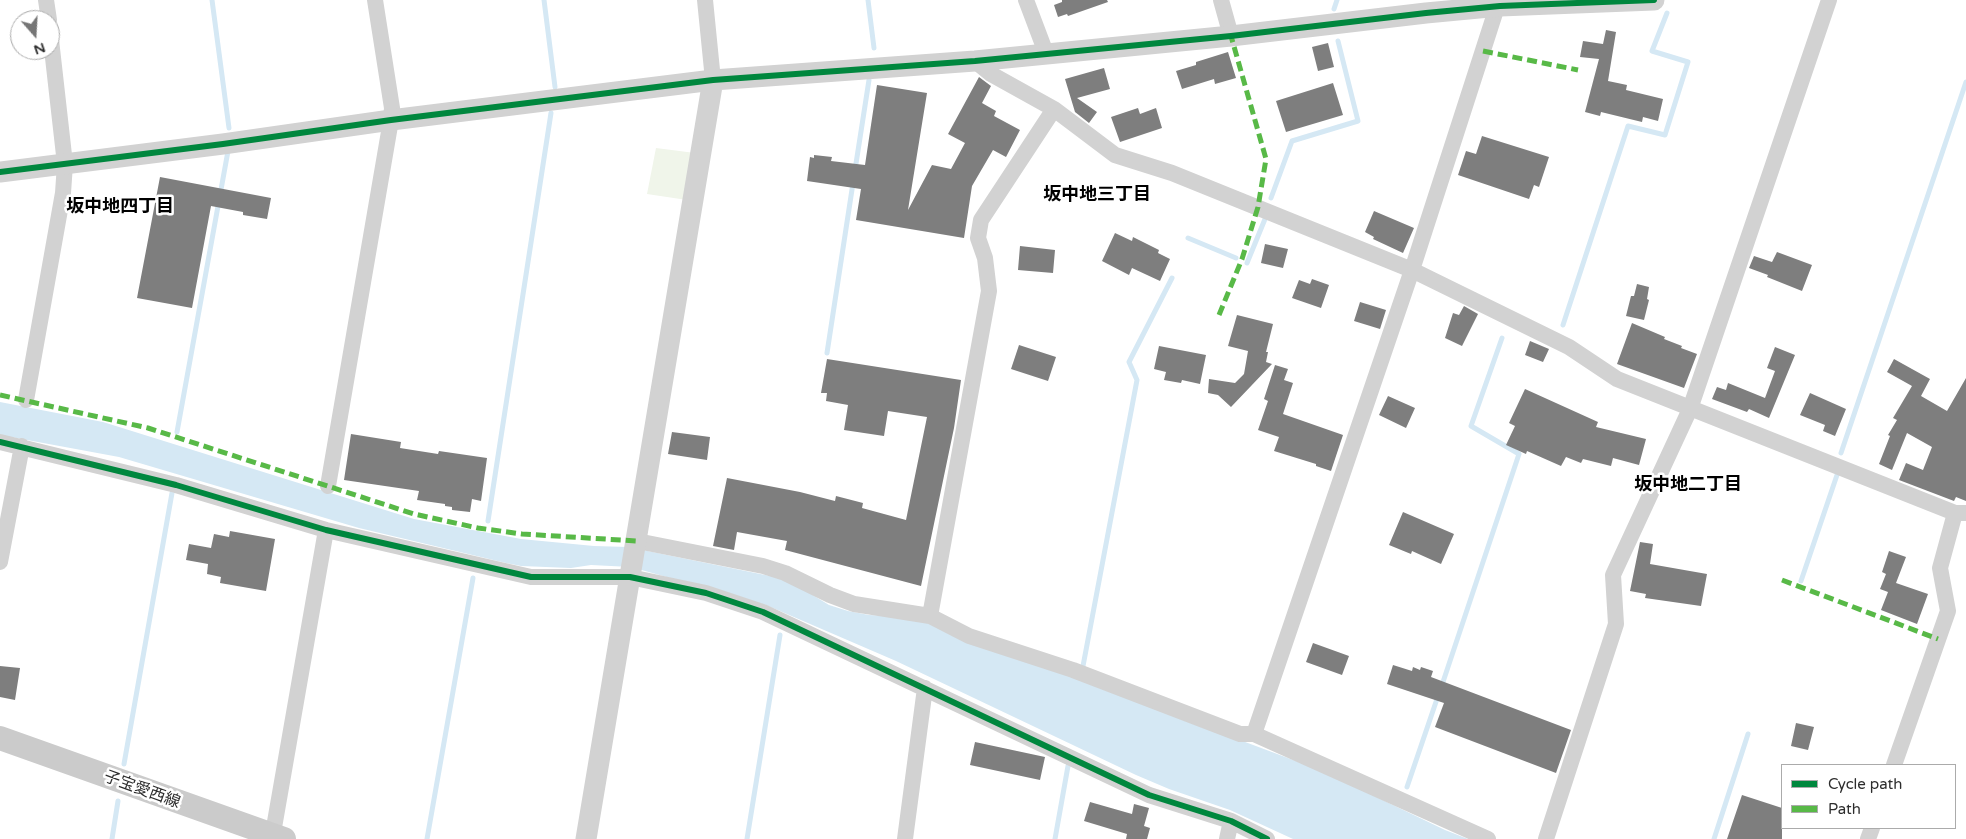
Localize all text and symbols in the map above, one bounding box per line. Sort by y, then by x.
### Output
north arrow [10,10,60,60]
text: N [32,39,48,59]
district label: 坂中地三丁目 [1043,184,1151,206]
district label: 坂中地四丁目 [66,196,174,218]
district label: 坂中地二丁目 [1634,474,1742,496]
legend [1781,764,1956,829]
street label: 子宝愛西線 [101,767,183,813]
text: Cycle path [1828,775,1902,793]
text: Path [1828,800,1861,818]

